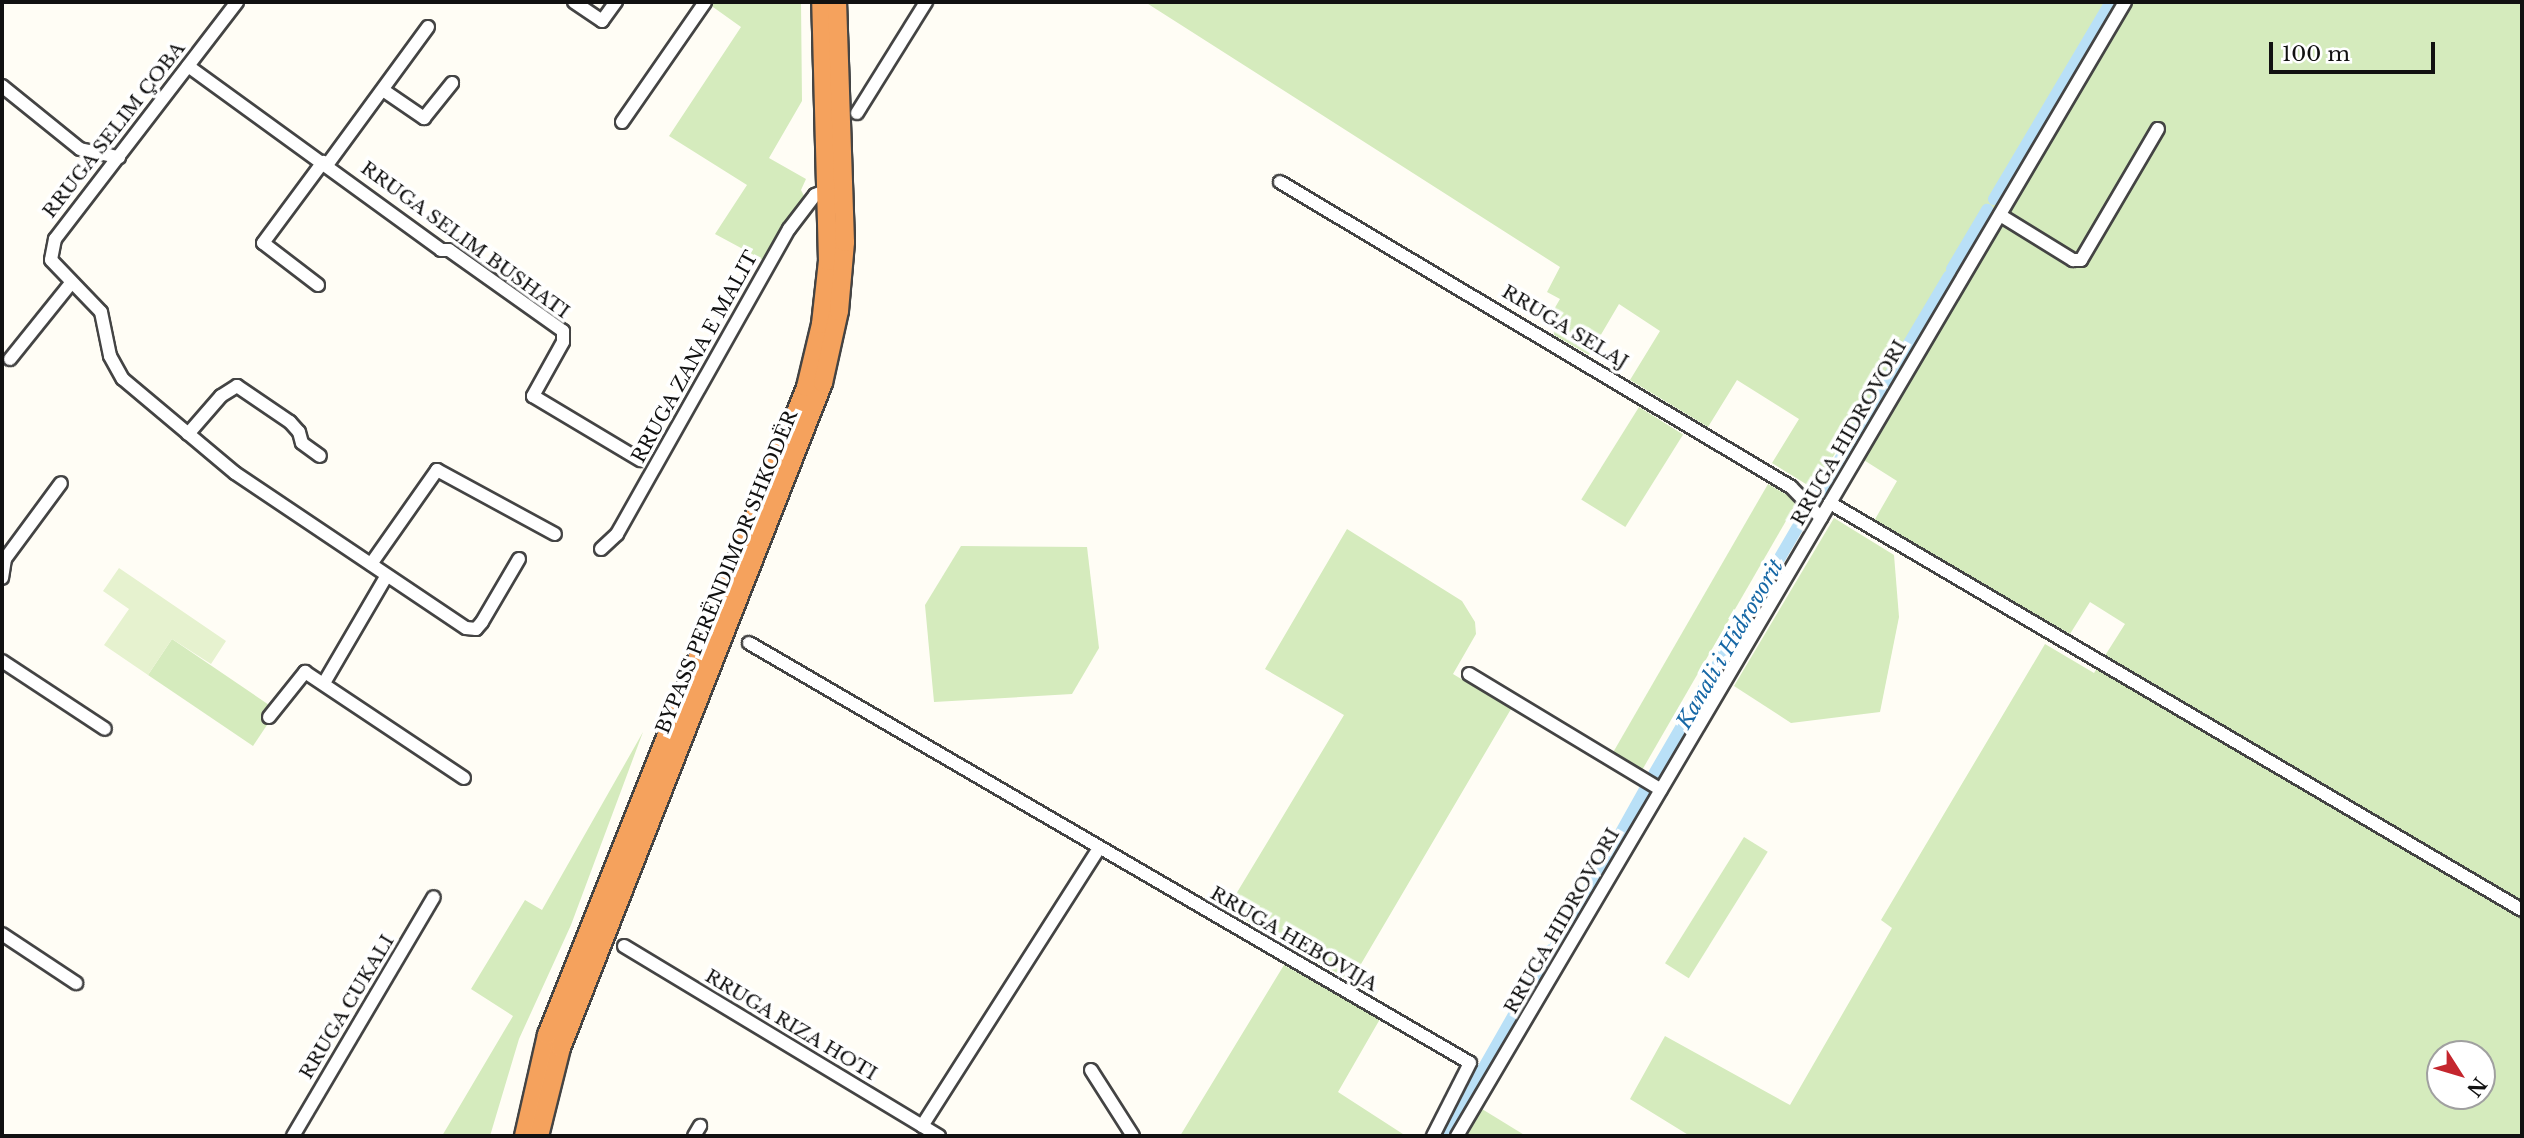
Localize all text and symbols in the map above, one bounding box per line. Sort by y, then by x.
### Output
scale bar [2272,28,2438,72]
street label: RRUGA SELIM ÇOBA [38,37,190,223]
text: 100 m [2282,41,2350,67]
street label: RRUGA SELIM BUSHATI [356,156,574,324]
street label: RRUGA ZANA E MALIT [627,247,763,467]
street label: RRUGA SELAJ [1497,280,1633,374]
street label: RRUGA HIDROVORI [1786,336,1912,530]
street label: BYPASS PERËNDIMOR SHKODËR [651,407,803,737]
water label: Kanali i Hidrovorit [1671,554,1789,734]
street label: RRUGA HIDROVORI [1499,824,1625,1018]
street label: RRUGA HEBOVIJA [1206,882,1382,996]
street label: RRUGA CUKALI [295,930,399,1084]
street label: RRUGA RIZA HOTI [700,964,882,1086]
north arrow [2426,1040,2496,1110]
text: N [2462,1073,2491,1101]

